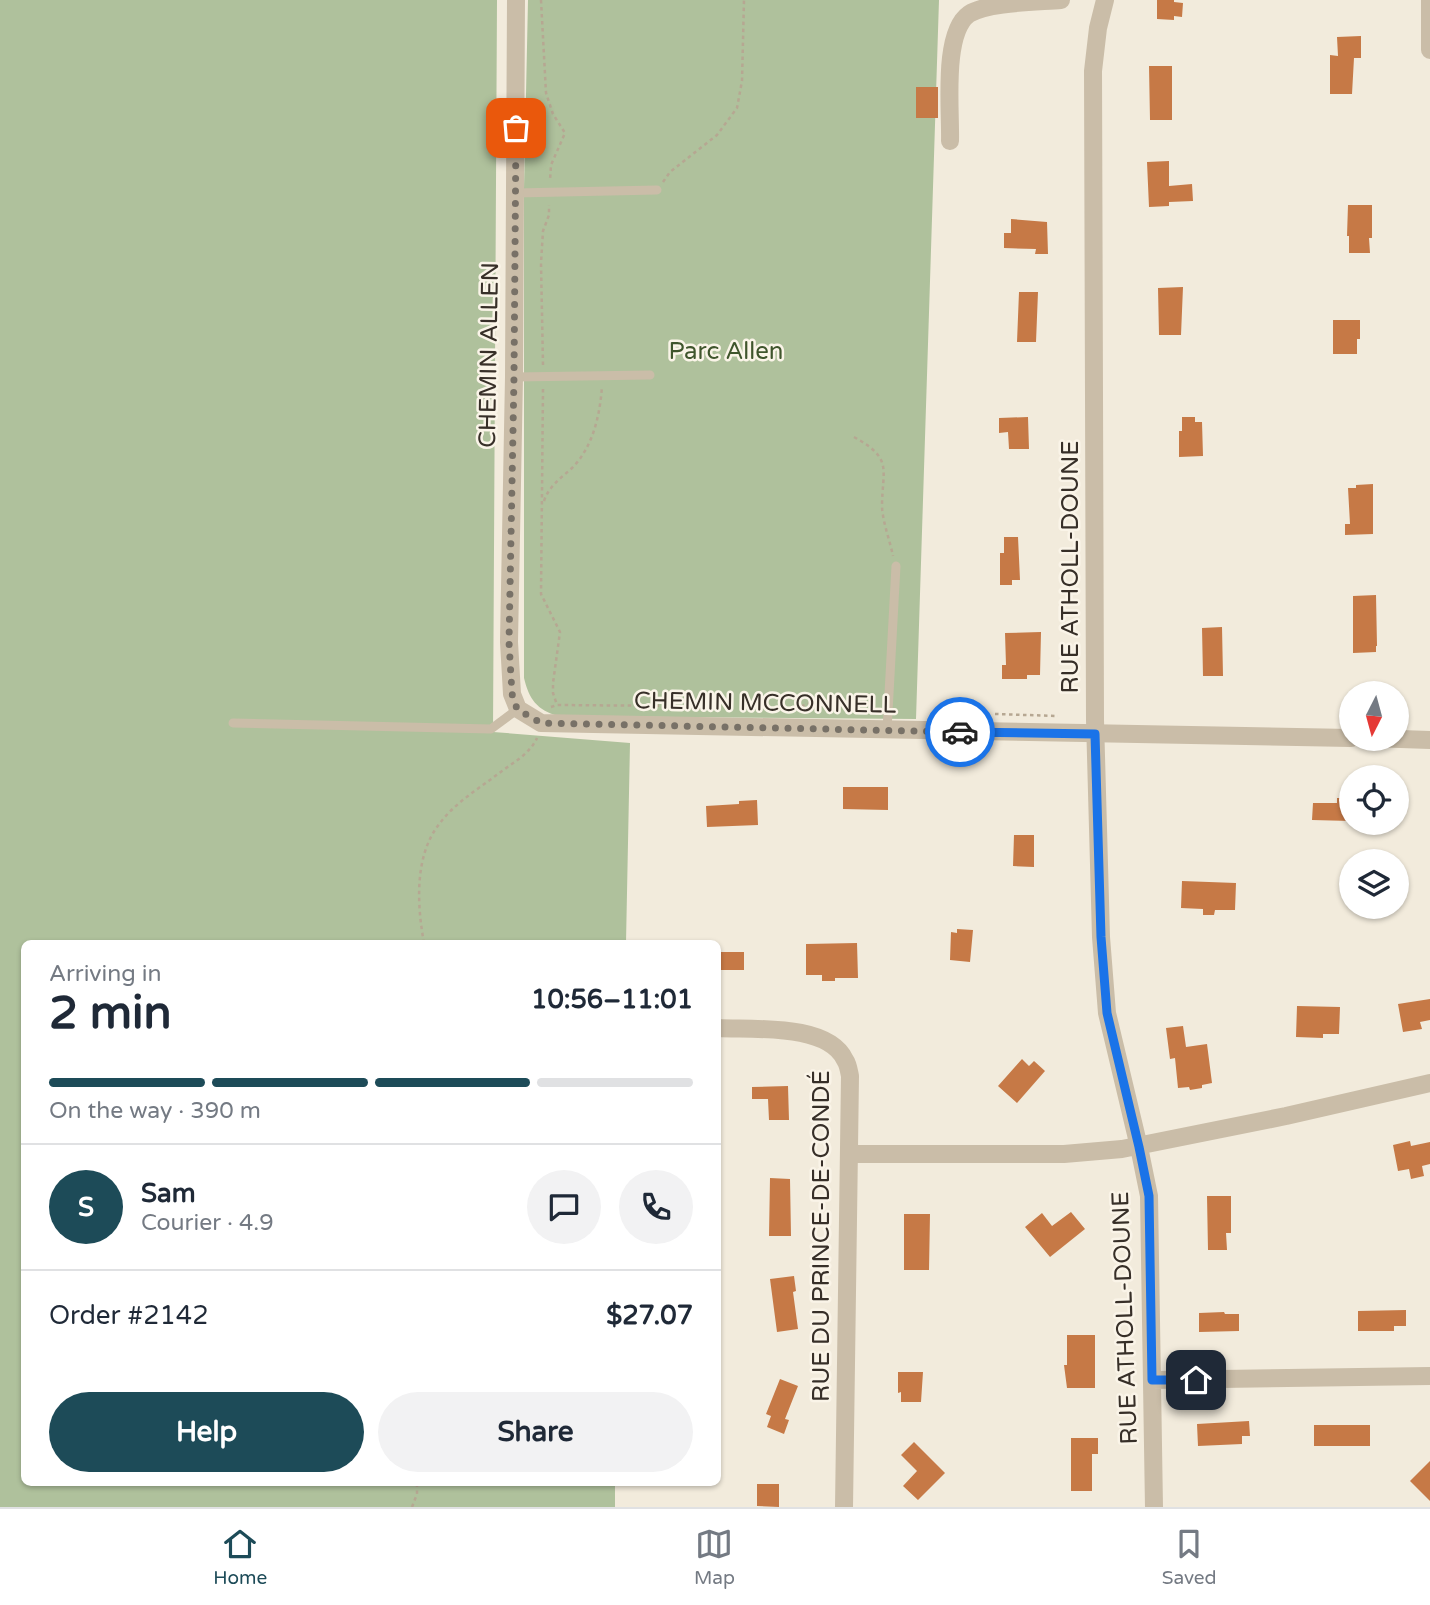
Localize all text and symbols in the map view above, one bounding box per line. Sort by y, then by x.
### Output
pin [486,98,546,158]
icon: bag [497,109,535,147]
street label: CHEMIN ALLEN [473,262,505,448]
park label: Parc Allen [669,337,783,366]
street label: RUE ATHOLL-DOUNE [1056,440,1085,694]
north arrow [1339,681,1409,751]
map controls [1339,681,1409,919]
street label: CHEMIN MCCONNELL [634,686,897,720]
courier [925,697,995,767]
icon: car [941,713,979,751]
button: locate [1339,765,1409,835]
button: layers [1339,849,1409,919]
text: Arriving in [49,960,162,988]
text: 10:56–11:01 [531,984,693,1015]
text: 2 min [49,986,172,1041]
street label: RUE DU PRINCE-DE-CONDÉ [806,1070,836,1402]
text: On the way · 390 m [49,1097,261,1125]
button: chat [527,1170,601,1244]
button: phone [619,1170,693,1244]
text: Sam [141,1178,196,1209]
street label: RUE ATHOLL-DOUNE [1106,1191,1144,1445]
text: S [78,1192,94,1223]
text: Courier · 4.9 [141,1209,274,1237]
text: Order #2142 [49,1300,209,1331]
text: $27.07 [606,1300,693,1331]
pin [1166,1350,1226,1410]
icon: home [1177,1361,1215,1399]
button: Help [49,1392,364,1472]
button: Share [378,1392,693,1472]
tab: Home [213,1525,267,1589]
tab: Map [694,1525,735,1589]
tab: Saved [1162,1525,1217,1589]

